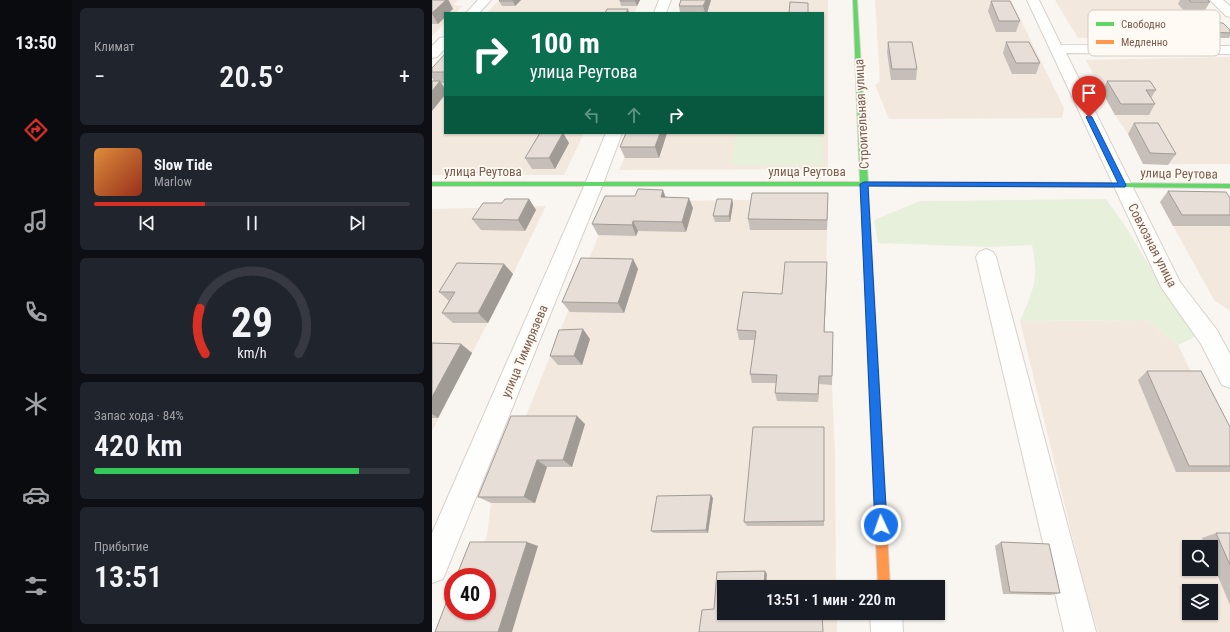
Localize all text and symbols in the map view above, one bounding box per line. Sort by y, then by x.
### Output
legend [1088,10,1220,56]
text: Свободно [1121,18,1166,31]
text: 100 m [530,27,600,60]
icon: right [464,28,516,80]
text: 13:50 [15,32,57,53]
text: Медленно [1121,36,1168,49]
text: Климат [94,39,135,54]
text: 20.5° [219,59,285,94]
street label: Строительная улица [851,59,872,169]
text: улица Реутова [530,61,637,82]
text: − [94,64,105,89]
text: + [399,64,410,89]
pin [1072,76,1106,117]
icon: arrive [1078,82,1100,104]
icon: left [581,104,603,126]
icon: ahead [623,104,645,126]
icon: right [665,104,687,126]
icon: directions [22,116,50,144]
text: Slow Tide [154,156,212,174]
street label: улица Реутова [444,164,522,179]
street label: улица Реутова [768,164,846,179]
street label: улица Реутова [1140,165,1218,182]
text: Marlow [154,174,192,189]
street label: Совхозная улица [1125,201,1180,290]
icon: music [22,207,50,235]
icon: previous [136,212,158,234]
icon: pause [241,212,263,234]
icon: next [346,212,368,234]
icon: phone [22,298,50,326]
text: 29 [231,298,273,347]
street label: улица Тимирязева [498,303,551,400]
text: km/h [237,345,267,361]
icon: climate [22,390,50,418]
text: Запас хода · 84% [94,408,184,423]
text: 420 km [94,428,183,463]
icon: car [22,481,50,509]
position arrow [860,504,902,546]
text: Прибытие [94,539,149,554]
map controls [1182,540,1218,620]
button: search [1182,540,1218,576]
text: 13:51 [94,559,162,594]
speed limit sign: 40 [444,568,496,620]
icon: filters [22,572,50,600]
button: layers [1182,584,1218,620]
text: 13:51 · 1 мин · 220 m [766,591,896,609]

